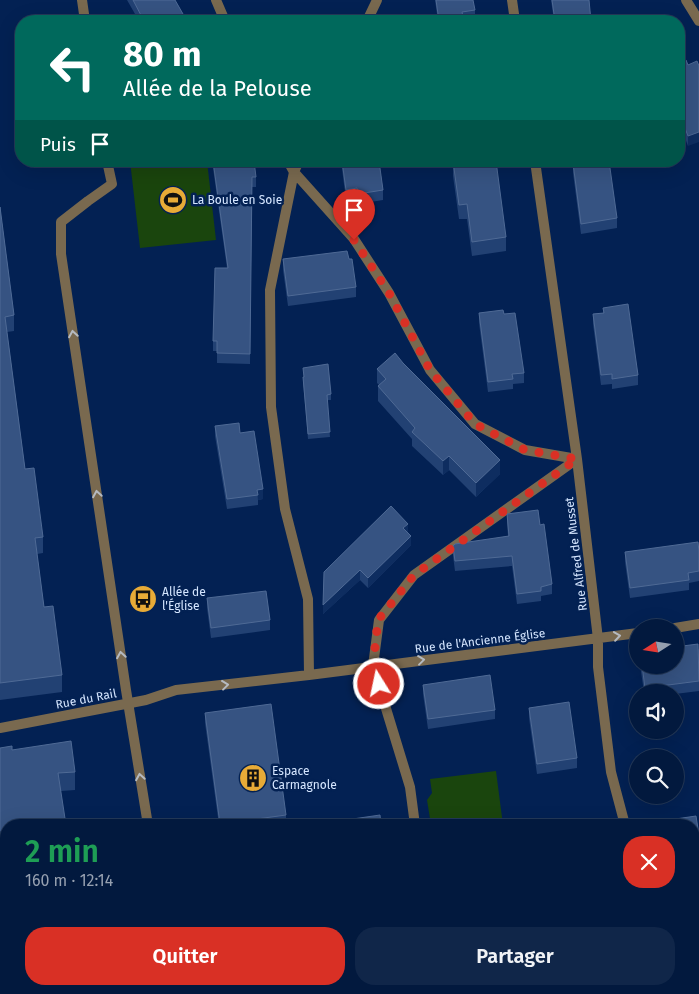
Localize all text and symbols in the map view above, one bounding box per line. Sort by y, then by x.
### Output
text: 80 m [123,33,202,75]
icon: left [40,35,105,100]
text: Allée de la Pelouse [123,75,312,102]
icon: arrive [86,130,114,158]
text: Puis [40,133,76,156]
sports icon: La Boule en Soie [158,185,188,215]
pin [333,189,375,240]
place label: La Boule en Soie [192,193,282,207]
icon: arrive [340,196,368,224]
one-way arrow [68,329,79,337]
one-way arrow [92,490,103,498]
street label: Rue Alfred de Musset [562,496,590,612]
bus stop icon: Allée de l'Église [128,584,158,614]
place label: Allée de l'Église [162,585,206,613]
north arrow [629,619,684,674]
map controls [629,619,684,804]
street label: Rue de l'Ancienne Église [414,625,546,656]
one-way arrow [613,631,621,642]
one-way arrow [116,651,127,659]
one-way arrow [417,655,425,666]
position arrow [352,657,404,709]
one-way arrow [221,680,229,691]
button: sound [629,684,684,739]
street label: Rue du Rail [54,686,118,712]
button: search [629,749,684,804]
building icon: Espace Carmagnole [238,763,268,793]
place label: Espace Carmagnole [272,764,337,792]
one-way arrow [136,773,146,781]
text: 2 min [25,834,99,870]
button: close [623,836,675,888]
text: 160 m · 12:14 [25,871,113,890]
button: Quitter [25,927,345,985]
button: Partager [355,927,675,985]

